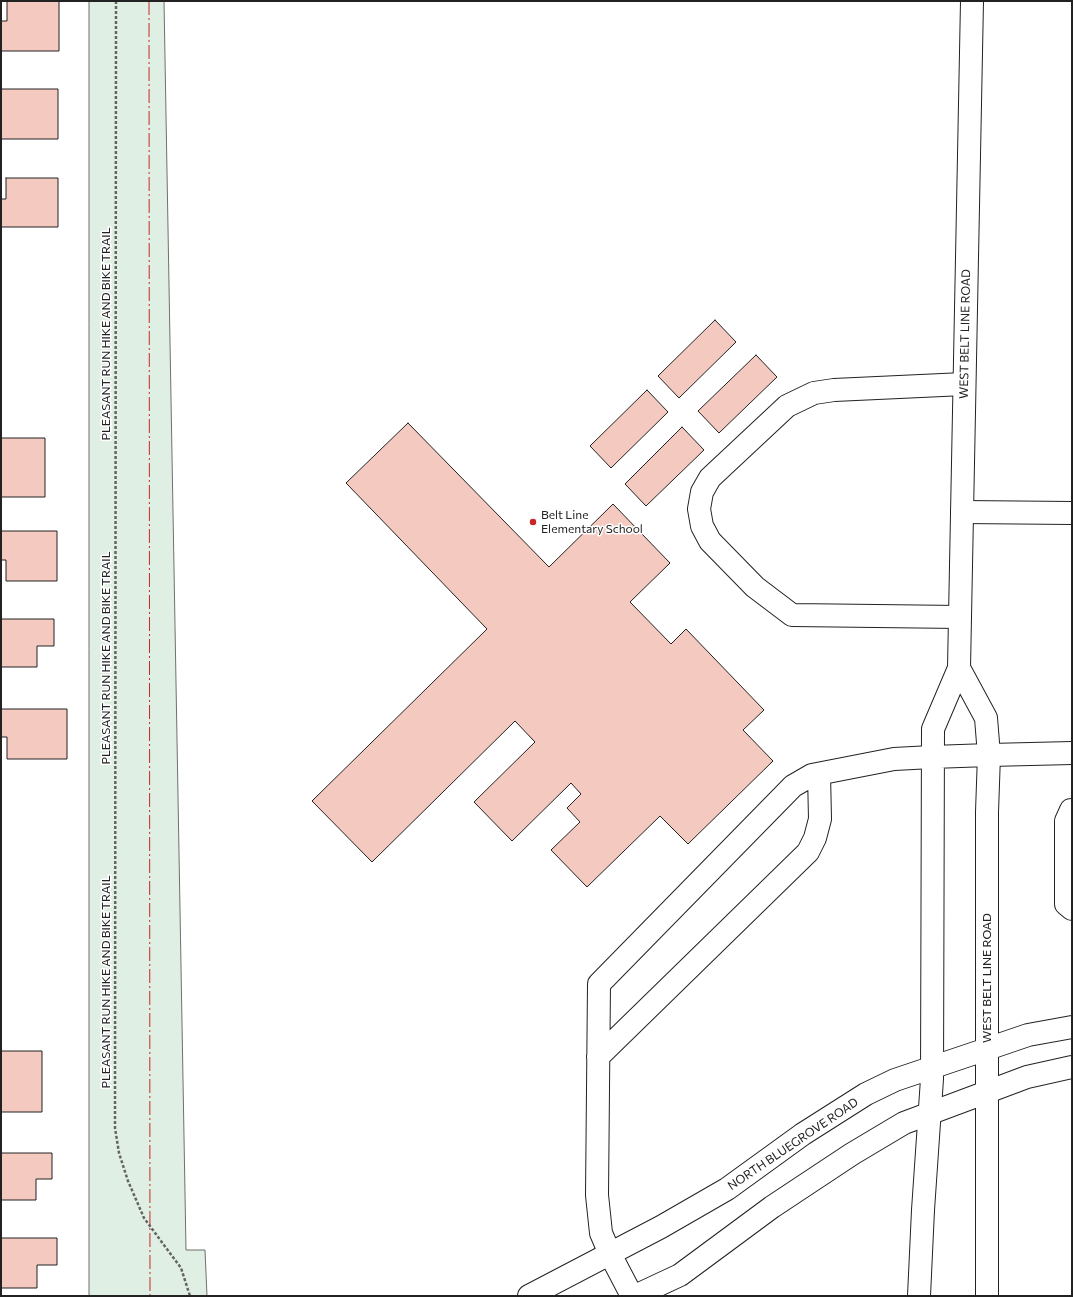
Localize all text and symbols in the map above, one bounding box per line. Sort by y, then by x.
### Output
street label: PLEASANT RUN HIKE AND BIKE TRAIL [99,227,113,441]
street label: WEST BELT LINE ROAD [957,269,973,399]
place label: Belt Line Elementary School [541,508,643,536]
marker: Belt Line Elementary School [528,517,538,527]
street label: PLEASANT RUN HIKE AND BIKE TRAIL [99,551,113,765]
street label: PLEASANT RUN HIKE AND BIKE TRAIL [99,875,113,1089]
street label: WEST BELT LINE ROAD [980,913,994,1043]
street label: NORTH BLUEGROVE ROAD [725,1095,861,1193]

